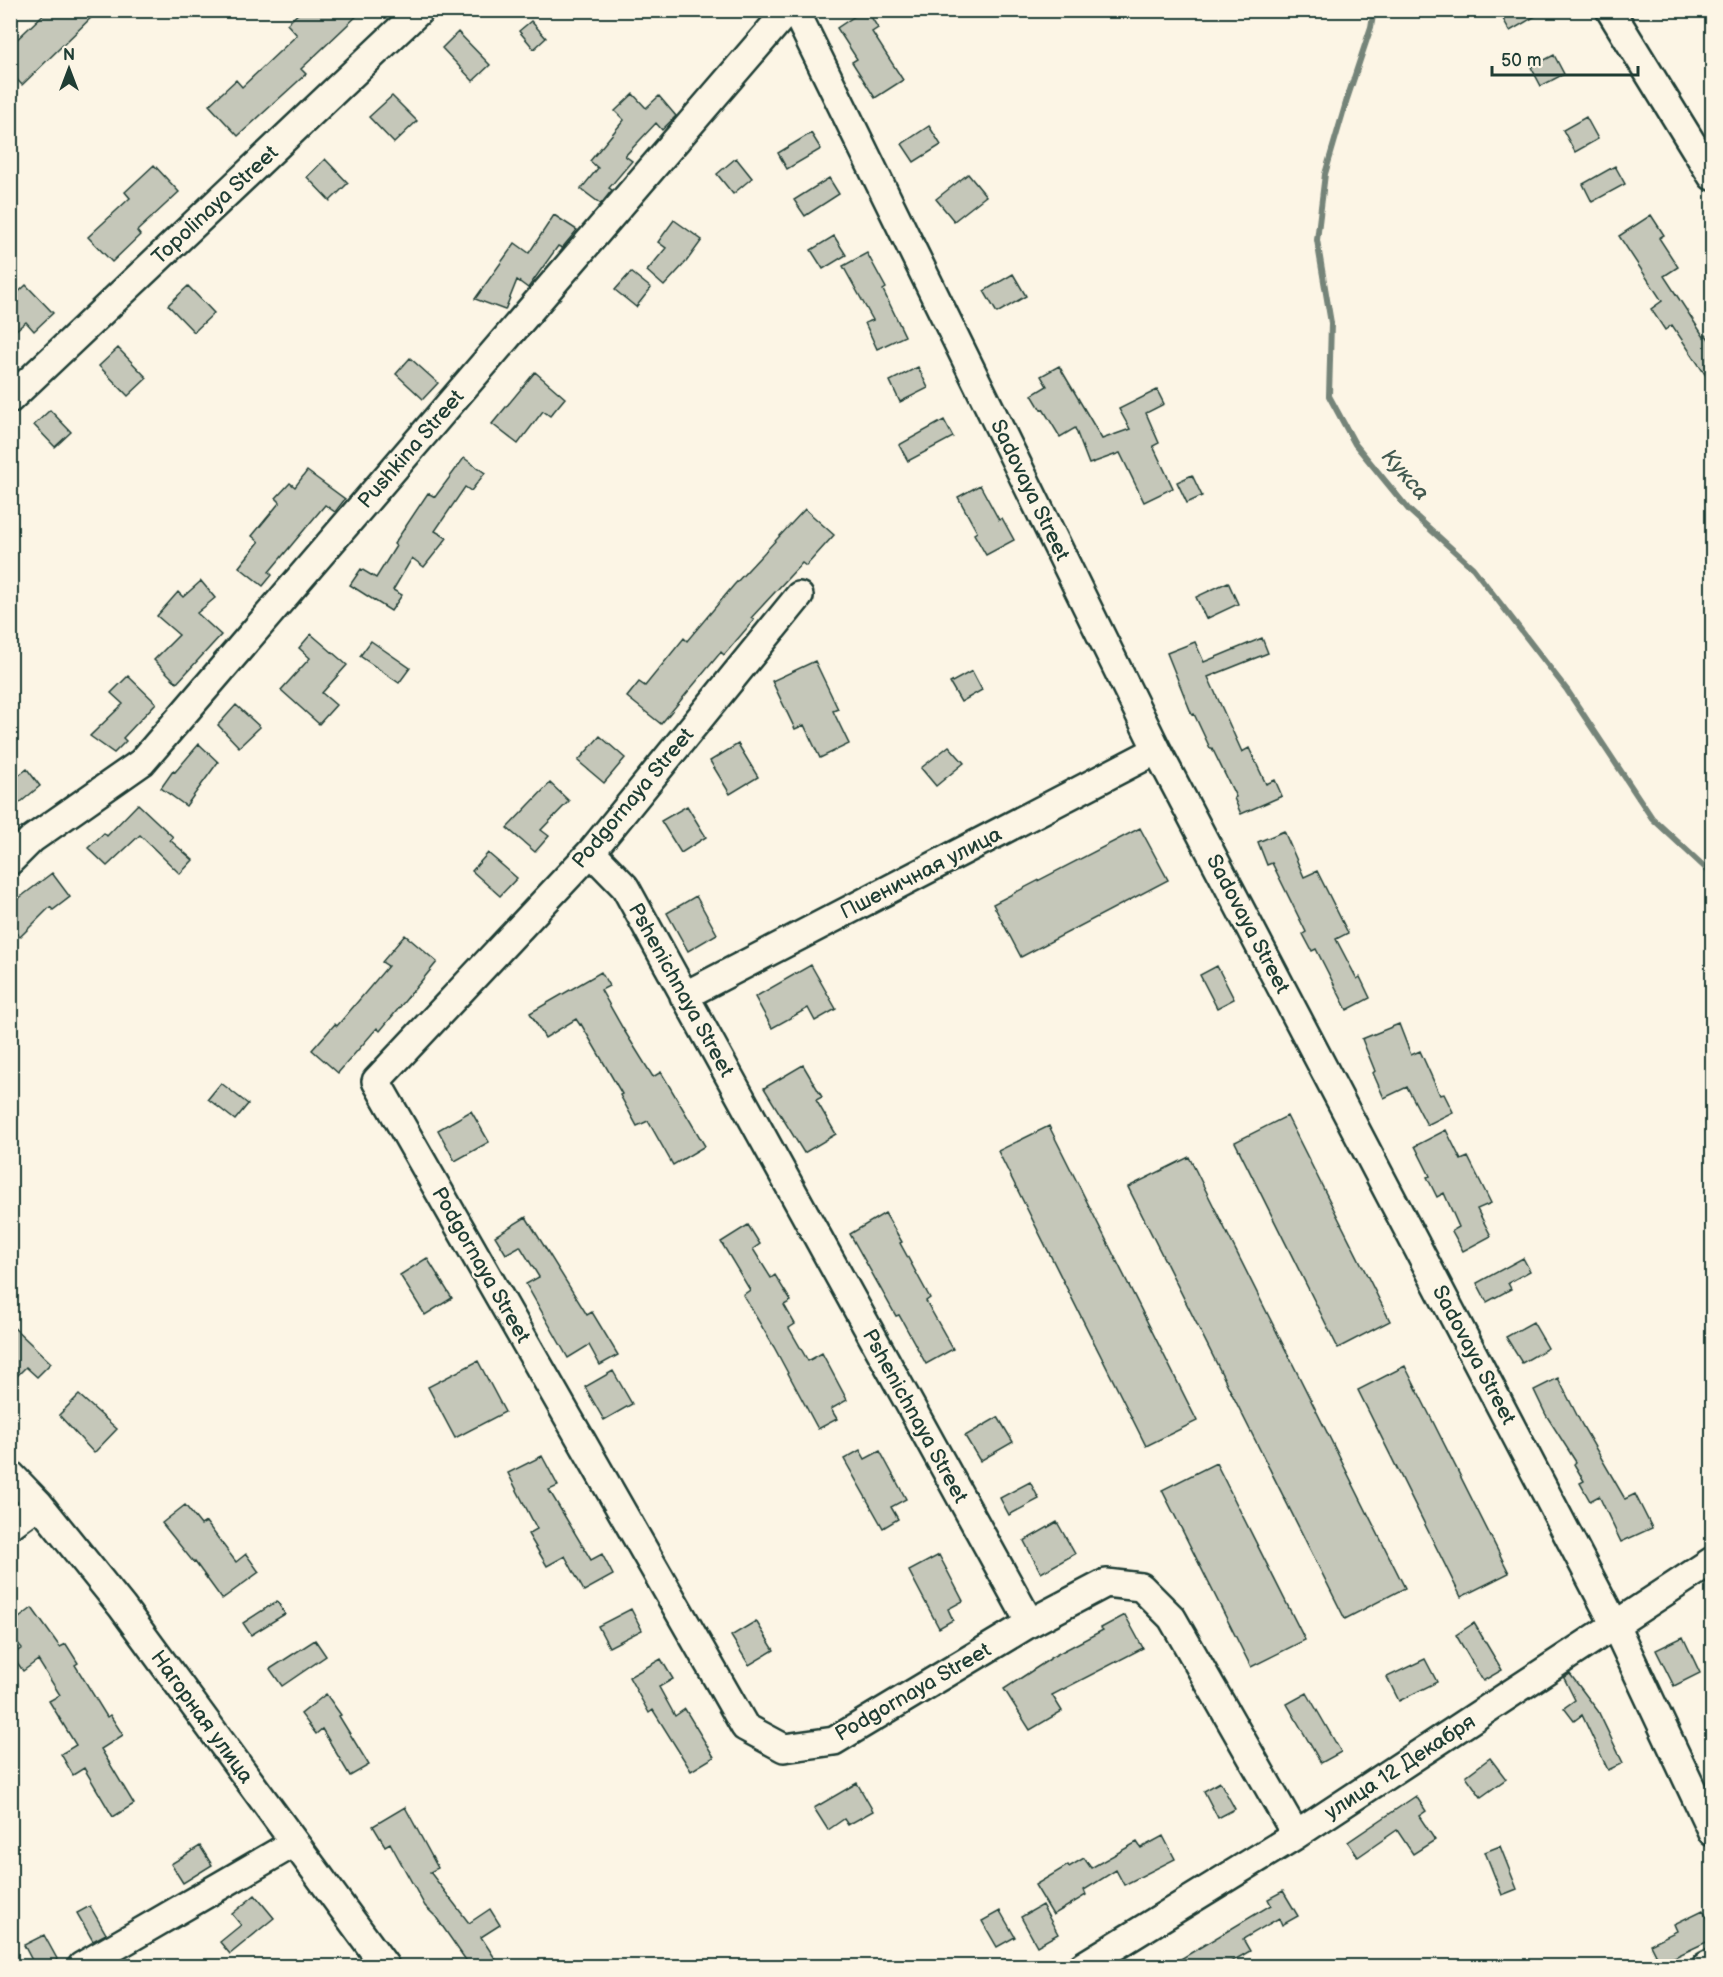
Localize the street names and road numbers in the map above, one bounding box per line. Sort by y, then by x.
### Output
street label: Topolinaya Street [147,140,284,270]
street label: Pushkina Street [353,384,470,513]
street label: Sadovaya Street [985,415,1075,565]
street label: Podgornaya Street [567,722,699,873]
street label: Пшеничная улица [836,821,1006,925]
street label: Sadovaya Street [1201,850,1295,998]
street label: Pshenichnaya Street [623,899,739,1082]
street label: Podgornaya Street [426,1183,536,1348]
street label: Sadovaya Street [1427,1281,1521,1429]
street label: Pshenichnaya Street [857,1325,973,1508]
street label: Podgornaya Street [831,1637,996,1747]
street label: Нагорная улица [145,1646,259,1789]
street label: улица 12 Декабря [1320,1709,1480,1825]

